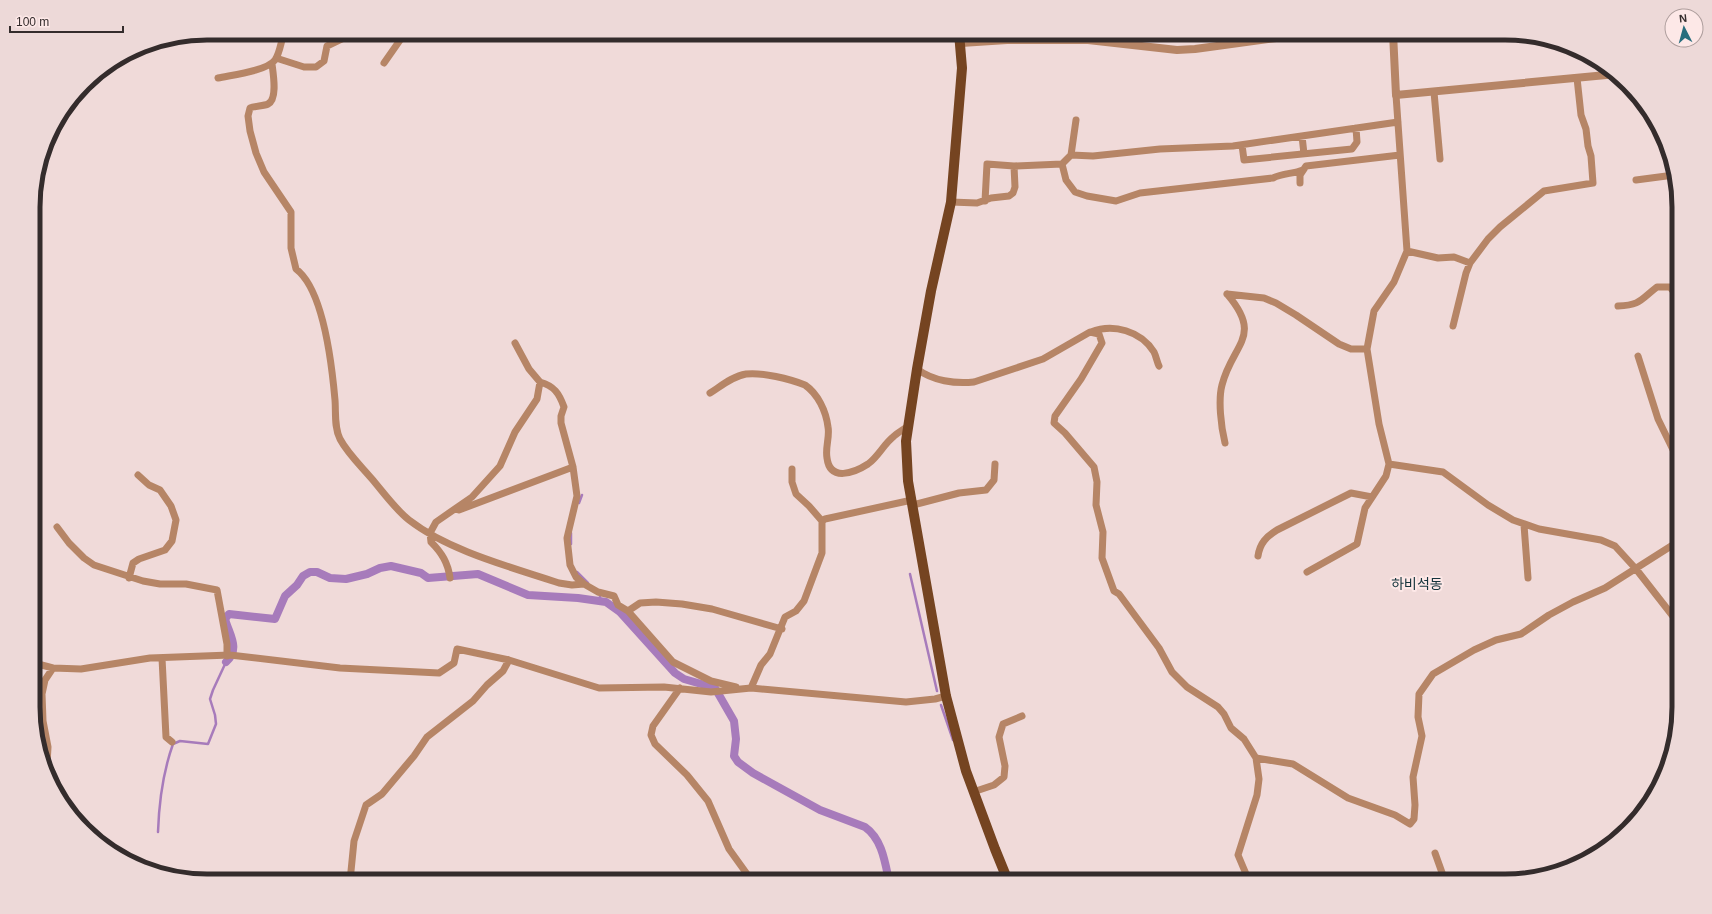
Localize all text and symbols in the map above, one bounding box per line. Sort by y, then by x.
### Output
scale bar [10,8,123,34]
north arrow [1664,8,1704,48]
text: N [1678,12,1688,24]
text: 100 m [16,15,49,29]
district label: 하비석동 [1391,576,1443,592]

